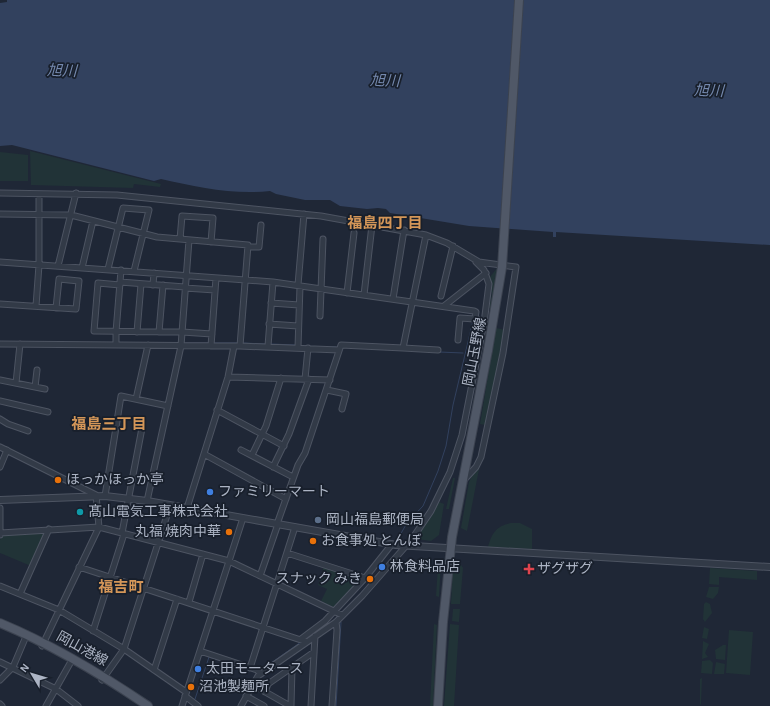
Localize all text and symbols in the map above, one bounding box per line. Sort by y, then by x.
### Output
water label: 旭川 [47,62,79,79]
water label: 旭川 [370,72,402,89]
water label: 旭川 [694,82,726,99]
district label: 福島四丁目 [346,214,423,231]
street label: 岡山玉野線 [460,316,489,388]
district label: 福島三丁目 [70,415,147,432]
place label: ほっかほっか亭 [66,472,164,487]
marker: ほっかほっか亭 [53,475,63,485]
place label: ファミリーマート [218,485,330,499]
marker: ファミリーマート [205,487,215,497]
place label: 髙山電気工事株式会社 [88,504,228,519]
marker: 髙山電気工事株式会社 [75,507,85,517]
place label: 岡山福島郵便局 [326,512,424,527]
marker: 岡山福島郵便局 [313,515,323,525]
place label: 丸福 焼肉中華 [135,524,221,539]
marker: 丸福 焼肉中華 [224,527,234,537]
place label: お食事処 とんぼ [321,533,421,548]
marker: お食事処 とんぼ [308,536,318,546]
place label: 林食料品店 [390,558,460,574]
place label: ザグザグ [537,561,593,576]
marker: 林食料品店 [377,562,387,572]
marker: ザグザグ [524,564,534,574]
place label: スナック みき [276,571,362,586]
marker: スナック みき [365,574,375,584]
district label: 福吉町 [97,579,144,595]
street label: 岡山港線 [54,628,110,669]
north arrow [12,654,52,694]
place label: 太田モータース [206,661,303,676]
text: N [18,662,31,675]
marker: 太田モータース [193,664,203,674]
place label: 沼池製麺所 [199,679,269,694]
marker: 沼池製麺所 [186,682,196,692]

